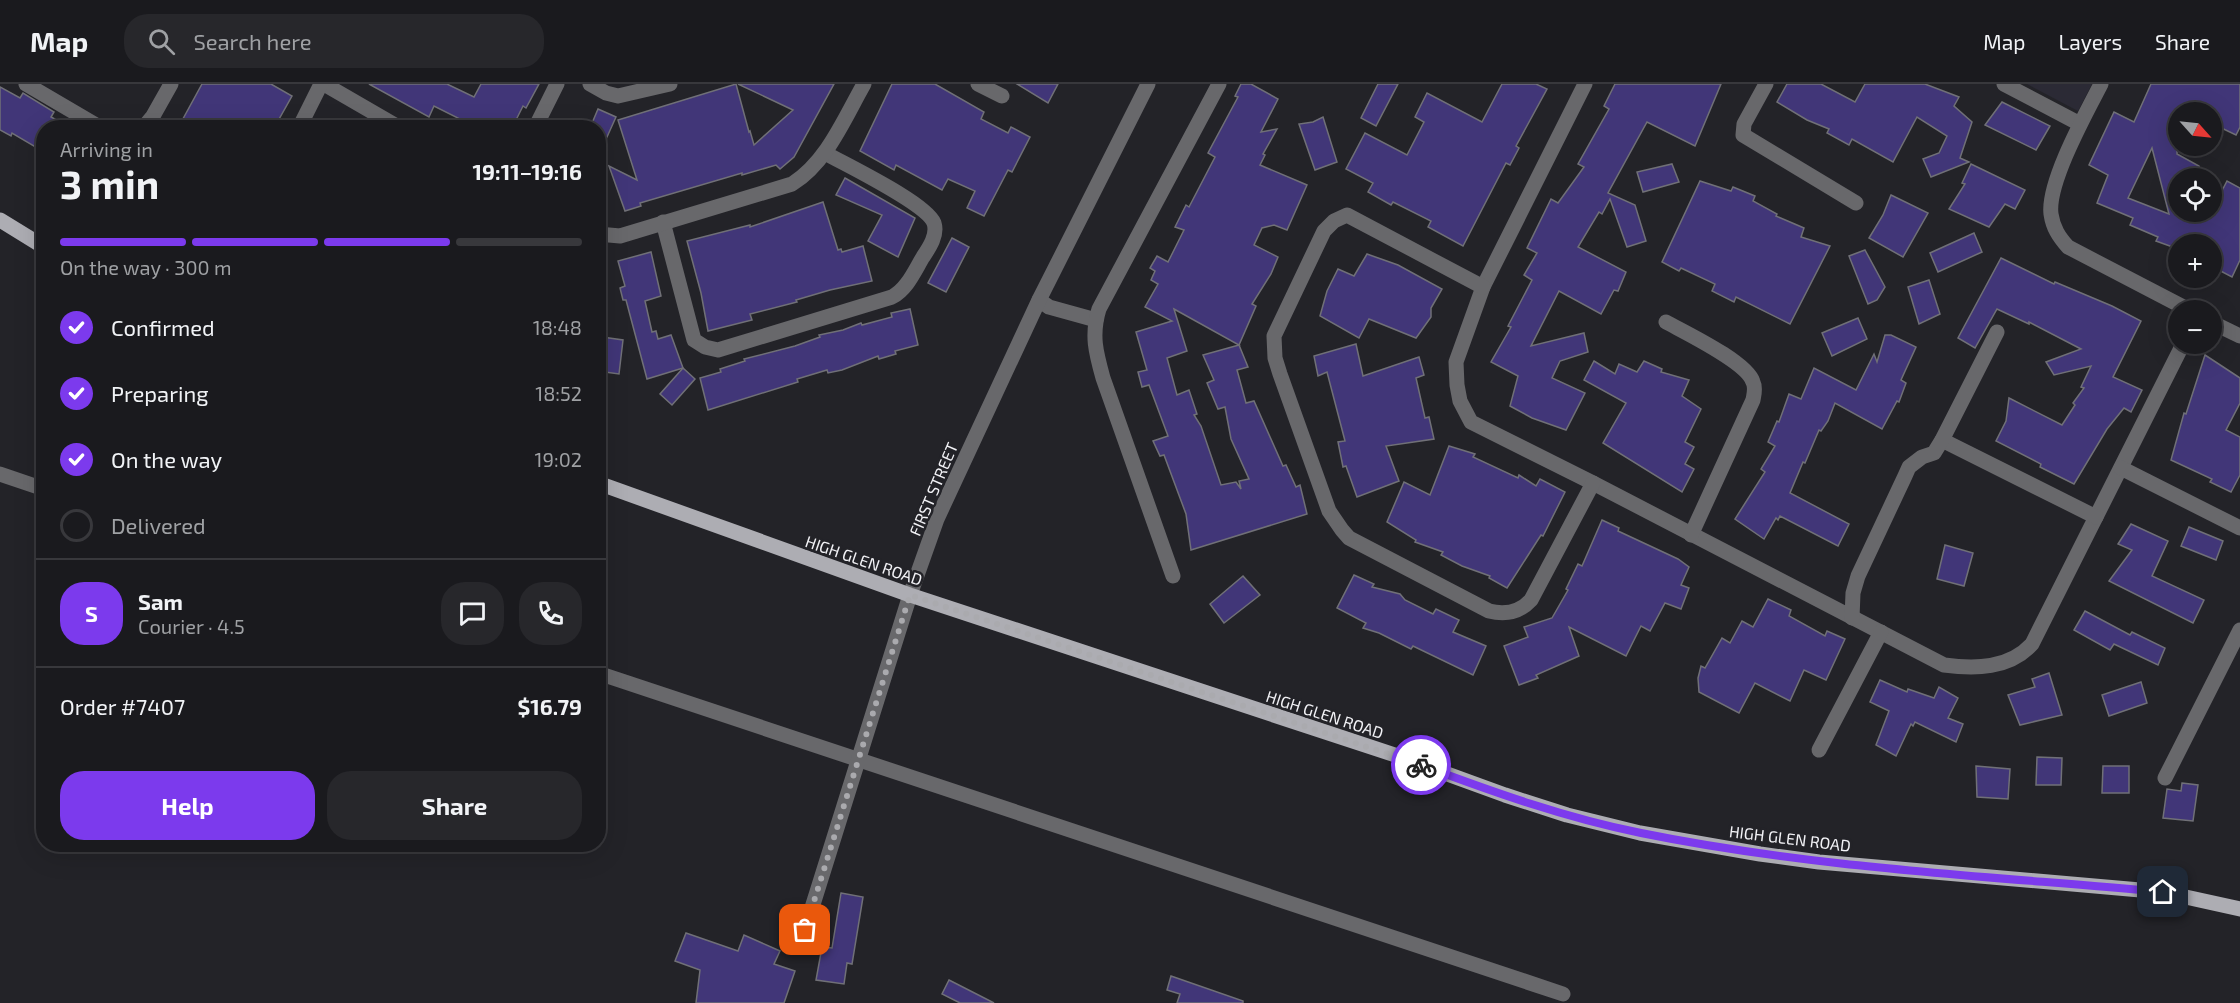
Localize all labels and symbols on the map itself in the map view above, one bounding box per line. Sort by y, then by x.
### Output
north arrow [2168,102,2222,156]
street label: FIRST STREET [905,439,961,539]
street label: HIGH GLEN ROAD [803,531,925,589]
street label: HIGH GLEN ROAD [1264,686,1386,742]
courier [1391,735,1451,795]
street label: HIGH GLEN ROAD [1728,821,1852,855]
pin [2137,866,2188,917]
pin [779,904,830,955]

